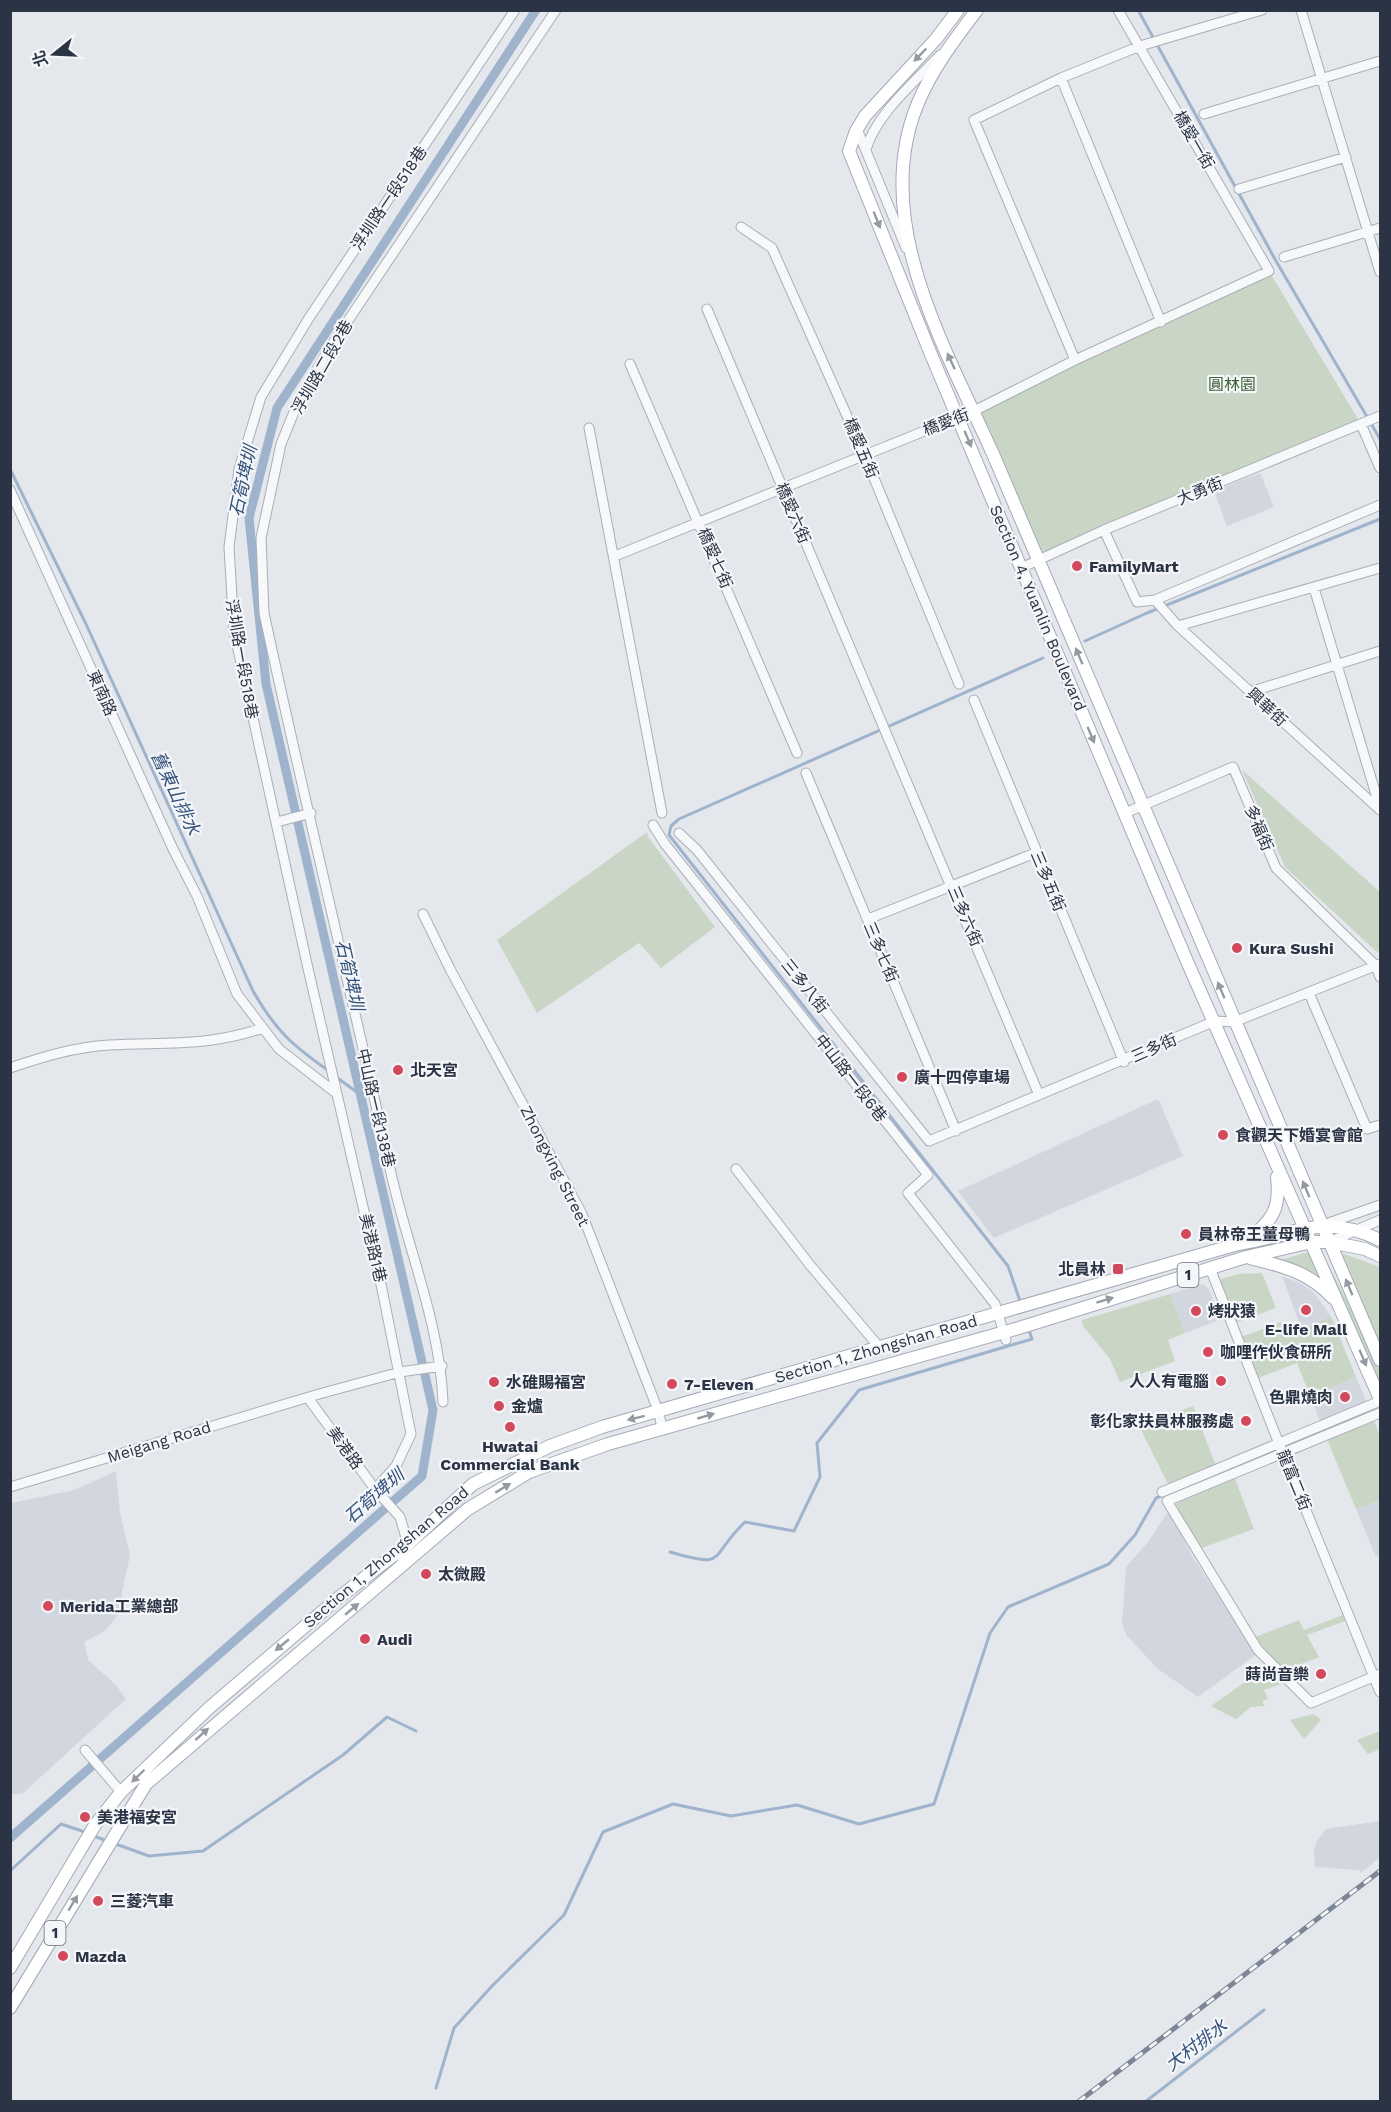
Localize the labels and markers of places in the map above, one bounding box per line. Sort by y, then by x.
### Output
place label: FamilyMart [1089,557,1178,576]
marker: FamilyMart [1070,559,1084,573]
place label: Kura Sushi [1249,939,1334,958]
marker: Kura Sushi [1230,941,1244,955]
place label: 北天宮 [410,1061,458,1080]
marker: 北天宮 [391,1063,405,1077]
place label: 廣十四停車場 [914,1068,1010,1087]
marker: 廣十四停車場 [895,1070,909,1084]
place label: 食觀天下婚宴會館 [1235,1126,1363,1145]
marker: 食觀天下婚宴會館 [1216,1128,1230,1142]
place label: 員林帝王薑母鴨 [1198,1225,1310,1244]
marker: 員林帝王薑母鴨 [1179,1227,1193,1241]
place label: 北員林 [1058,1260,1106,1279]
marker: 北員林 [1111,1262,1125,1276]
place label: 烤狀猿 [1208,1302,1256,1321]
marker: E-life Mall [1299,1303,1313,1317]
marker: 烤狀猿 [1189,1304,1203,1318]
place label: E-life Mall [1265,1320,1348,1339]
place label: 咖哩作伙食研所 [1220,1343,1332,1362]
marker: 咖哩作伙食研所 [1201,1345,1215,1359]
place label: 人人有電腦 [1129,1372,1209,1391]
place label: 水碓賜福宮 [506,1373,586,1392]
marker: 人人有電腦 [1214,1374,1228,1388]
marker: 水碓賜福宮 [487,1375,501,1389]
place label: 7-Eleven [684,1375,754,1394]
marker: 7-Eleven [665,1377,679,1391]
place label: 色鼎燒肉 [1269,1388,1333,1407]
marker: 色鼎燒肉 [1338,1390,1352,1404]
place label: 金爐 [511,1397,543,1416]
marker: 金爐 [492,1399,506,1413]
place label: 彰化家扶員林服務處 [1090,1412,1234,1431]
marker: 彰化家扶員林服務處 [1239,1414,1253,1428]
marker: Hwatai Commercial Bank [503,1420,517,1434]
place label: Hwatai Commercial Bank [440,1437,580,1474]
place label: 太微殿 [438,1565,486,1584]
marker: 太微殿 [419,1567,433,1581]
place label: Merida工業總部 [60,1597,179,1616]
marker: Merida工業總部 [41,1599,55,1613]
place label: Audi [377,1630,412,1649]
marker: Audi [358,1632,372,1646]
place label: 蒔尚音樂 [1245,1665,1309,1684]
marker: 蒔尚音樂 [1314,1667,1328,1681]
place label: 美港福安宮 [97,1808,177,1827]
marker: 美港福安宮 [78,1810,92,1824]
place label: 三菱汽車 [110,1892,174,1911]
marker: 三菱汽車 [91,1894,105,1908]
place label: Mazda [75,1947,127,1966]
marker: Mazda [56,1949,70,1963]

